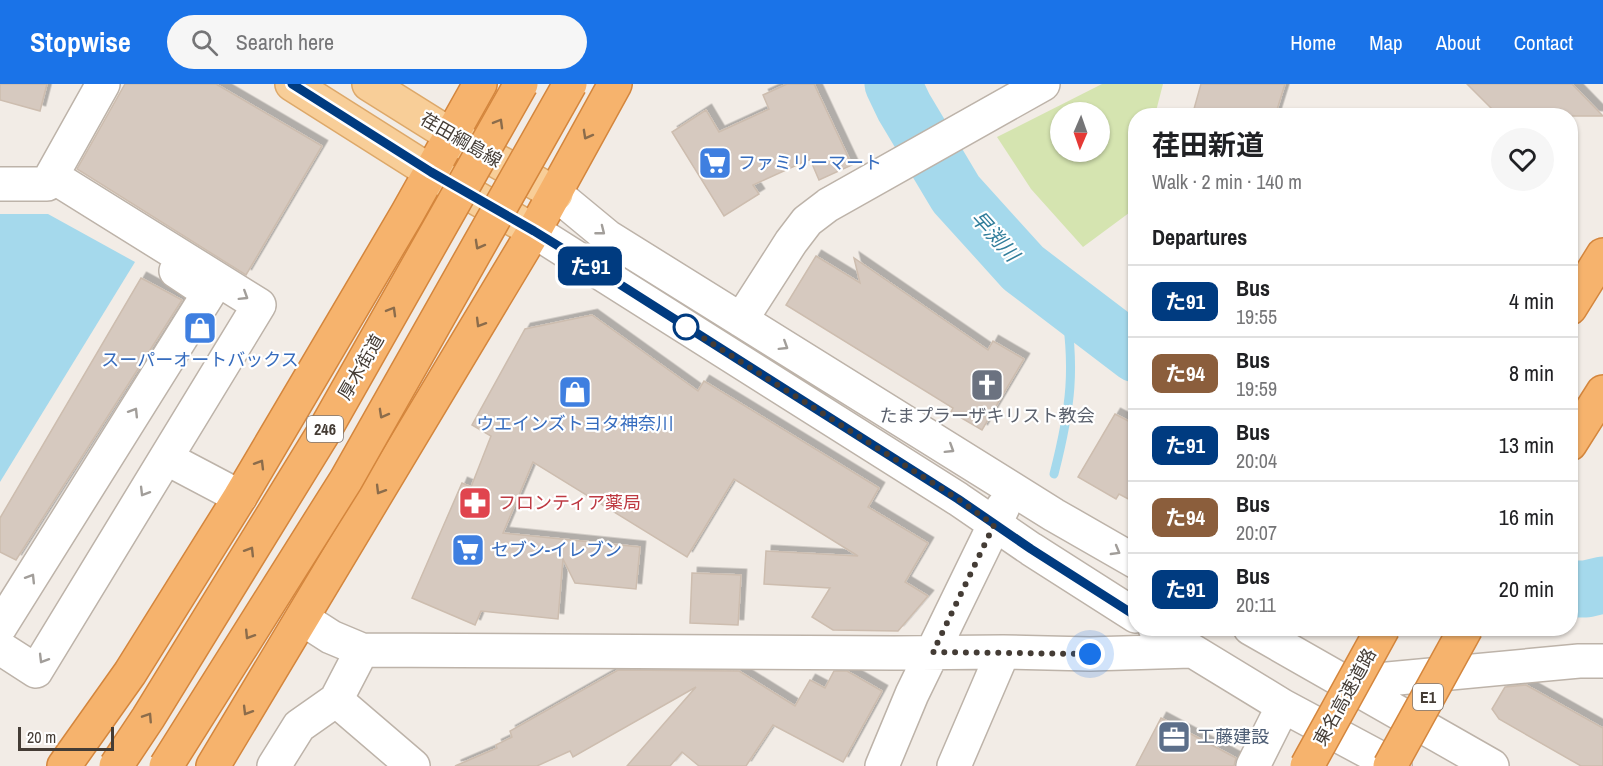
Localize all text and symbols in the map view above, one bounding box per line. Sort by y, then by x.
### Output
search box [167,15,587,69]
text: Stopwise [30,23,131,61]
icon: search [188,26,221,59]
text: Search here [236,27,334,57]
text: Home [1290,28,1336,57]
text: Map [1369,28,1403,57]
text: About [1436,28,1481,57]
text: Contact [1514,28,1573,57]
north arrow [1050,102,1110,162]
map controls [1050,102,1110,162]
street label: 荏田綱島線 [416,106,506,173]
one-way arrow [492,119,503,129]
text: 荏田新道 [1152,126,1264,164]
button: heart [1491,128,1554,191]
one-way arrow [583,129,595,140]
supermarket icon: ファミリーマート [697,145,733,181]
place label: ファミリーマート [738,150,882,175]
text: Walk · 2 min · 140 m [1152,168,1302,195]
water label: 早渕川 [965,204,1027,268]
text: Departures [1152,222,1247,252]
one-way arrow [594,224,605,235]
one-way arrow [475,238,486,249]
line badge: た91 [556,246,624,285]
text: た91 [570,252,610,281]
text: Bus [1236,273,1270,303]
text: 4 min [1509,286,1554,316]
text: た91 [1165,287,1205,316]
one-way arrow [238,288,248,300]
text: 19:55 [1236,303,1277,330]
one-way arrow [385,307,396,317]
shop icon: スーパーオートバックス [182,310,218,346]
unlabelled marker [673,314,699,340]
one-way arrow [475,317,487,327]
street label: 厚木街道 [332,329,389,404]
one-way arrow [778,339,788,351]
text: Bus [1236,345,1270,375]
place label: スーパーオートバックス [101,347,299,372]
text: 8 min [1509,358,1554,388]
text: た94 [1165,359,1205,388]
church icon: たまプラーザキリスト教会 [969,367,1005,403]
shop icon: ウエインズトヨタ神奈川 [557,374,593,410]
text: 19:59 [1236,375,1277,402]
place label: たまプラーザキリスト教会 [879,403,1095,428]
one-way arrow [127,408,138,419]
one-way arrow [379,408,390,419]
place label: ウエインズトヨタ神奈川 [476,411,674,436]
road number: 246 [307,416,343,442]
text: Bus [1236,417,1270,447]
text: 13 min [1499,430,1554,460]
text: た91 [1165,431,1205,460]
one-way arrow [944,441,954,453]
text: 20:04 [1236,447,1277,474]
one-way arrow [252,460,264,470]
one-way arrow [375,484,387,494]
pharmacy icon: フロンティア薬局 [457,485,493,521]
one-way arrow [140,486,152,496]
text: Bus [1236,489,1270,519]
place label: フロンティア薬局 [498,490,641,515]
text: 16 min [1499,502,1554,532]
text: た94 [1165,503,1205,532]
text: 20:07 [1236,519,1277,546]
supermarket icon: セブン-イレブン [450,532,486,568]
place label: セブン-イレブン [491,537,622,562]
one-way arrow [1110,544,1120,555]
one-way arrow [243,547,255,557]
text: Bus [1236,561,1270,591]
one-way arrow [24,574,35,585]
text: 20 min [1499,574,1554,604]
text: た91 [1165,575,1205,604]
text: 20:11 [1236,591,1276,618]
one-way arrow [245,629,257,639]
your location [1075,639,1105,669]
street label: 東名高速道路 [1307,643,1382,750]
one-way arrow [39,653,51,663]
road number: E1 [1413,684,1443,710]
one-way arrow [243,705,255,715]
one-way arrow [141,713,152,724]
office icon: 工藤建設 [1156,719,1192,755]
scale bar [18,724,114,752]
place label: 工藤建設 [1197,724,1269,749]
text: 20 m [27,726,56,748]

